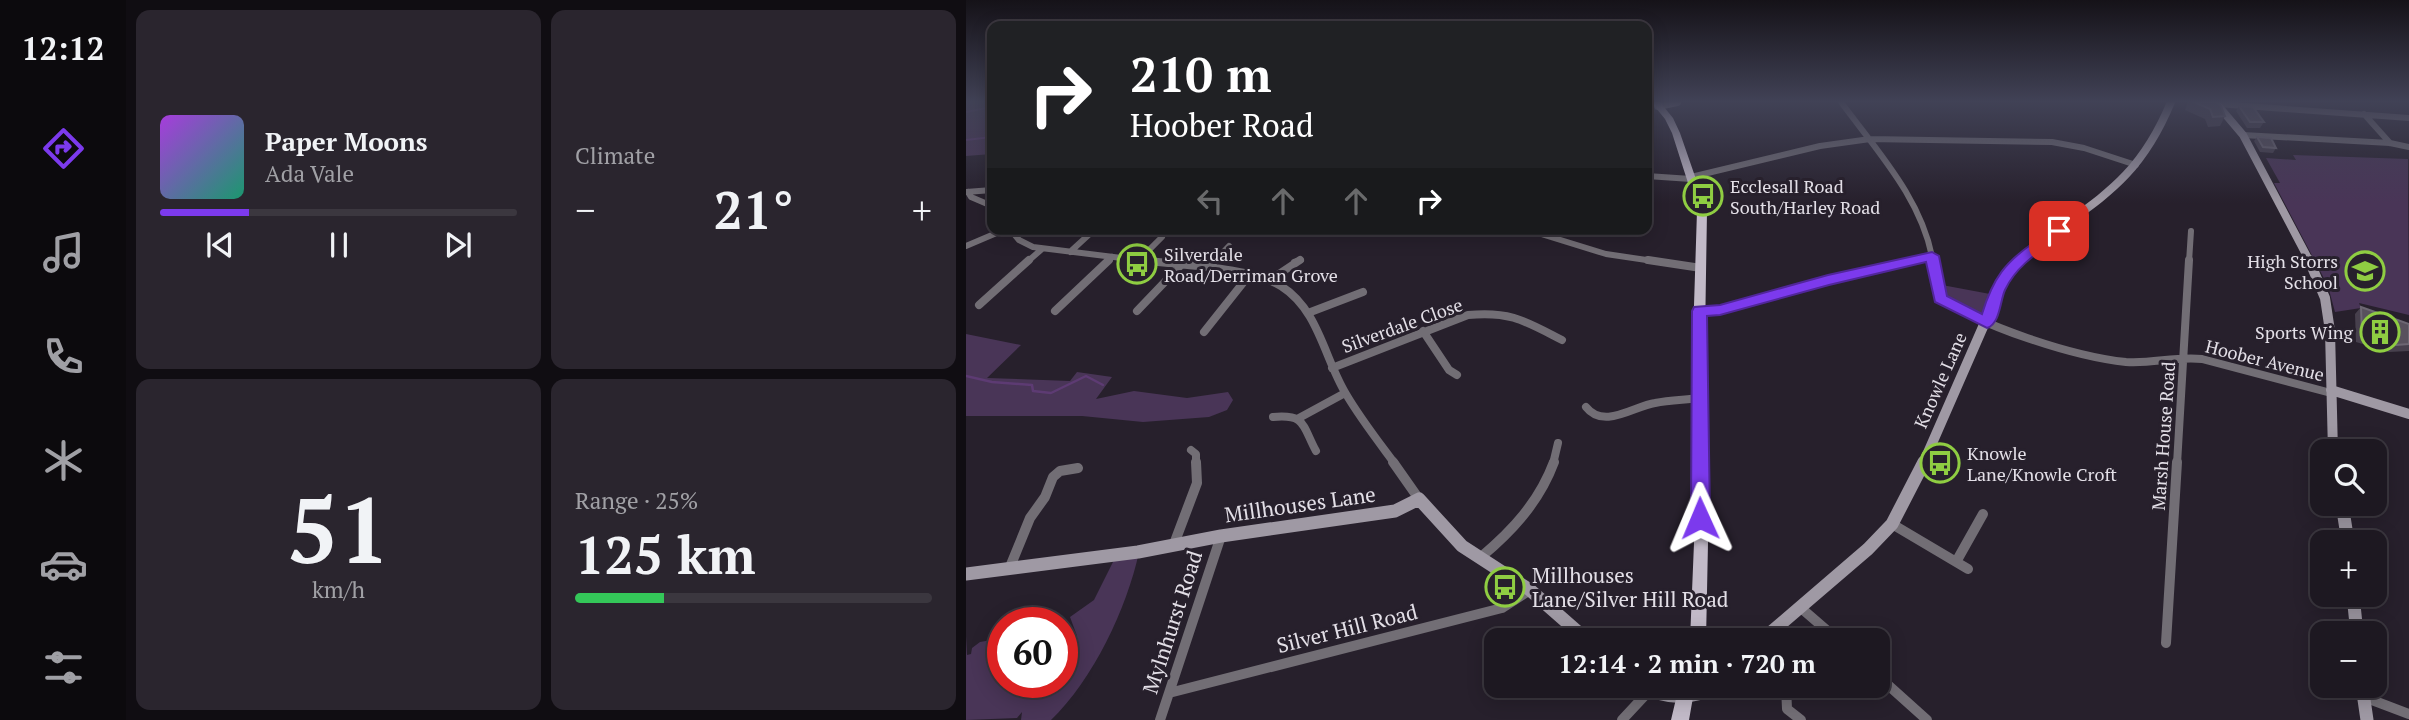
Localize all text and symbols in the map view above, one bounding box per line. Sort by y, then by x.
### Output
text: 12:12 [21,27,105,69]
text: 210 m [1130,41,1272,106]
icon: right [1015,49,1106,140]
text: Hoober Road [1130,104,1314,146]
icon: directions [39,124,88,173]
text: Paper Moons [265,124,428,158]
text: Climate [575,140,655,171]
text: Ada Vale [265,158,354,189]
place label: Ecclesall Road South/Harley Road [1730,174,1880,219]
text: 21° [713,175,794,244]
bus stop icon: Ecclesall Road South/Harley Road [1682,175,1724,217]
icon: left [1191,182,1229,220]
icon: ahead [1264,182,1302,220]
icon: ahead [1337,182,1375,220]
icon: right [1410,182,1448,220]
text: − [575,185,595,235]
text: + [912,185,932,235]
pin [2029,201,2089,261]
icon: arrive [2040,212,2078,250]
icon: previous [201,226,239,264]
icon: pause [320,226,358,264]
icon: next [439,226,477,264]
icon: music [39,228,88,277]
place label: Silverdale Road/Derriman Grove [1164,242,1338,287]
bus stop icon: Silverdale Road/Derriman Grove [1116,243,1158,285]
place label: High Storrs School [2247,249,2338,294]
school or university icon: High Storrs School [2344,250,2386,292]
street label: Silverdale Close [1338,292,1466,358]
building icon: Sports Wing [2359,311,2401,353]
place label: Sports Wing [2255,320,2354,344]
street label: Knowle Lane [1908,328,1972,432]
icon: phone [39,332,88,381]
street label: Hoober Avenue [2203,334,2327,386]
street label: Marsh House Road [2146,361,2180,511]
icon: climate [39,436,88,485]
map controls [2310,439,2387,698]
button: search [2310,439,2387,516]
place label: Knowle Lane/Knowle Croft [1967,441,2117,486]
bus stop icon: Knowle Lane/Knowle Croft [1919,442,1961,484]
text: 51 [287,468,390,589]
street label: Millhouses Lane [1223,480,1377,528]
position arrow [1663,481,1737,555]
text: Range · 25% [575,485,698,516]
text: 125 km [575,520,756,589]
button: + [2310,530,2387,607]
icon: car [39,540,88,589]
street label: Mylnhurst Road [1136,547,1208,697]
place label: Millhouses Lane/Silver Hill Road [1532,561,1729,613]
bus stop icon: Millhouses Lane/Silver Hill Road [1484,566,1526,608]
text: km/h [312,574,365,605]
street label: Silver Hill Road [1274,597,1421,659]
speed limit sign: 60 [987,607,1078,698]
button: − [2310,621,2387,698]
icon: filters [39,643,88,692]
text: 12:14 · 2 min · 720 m [1558,646,1816,680]

